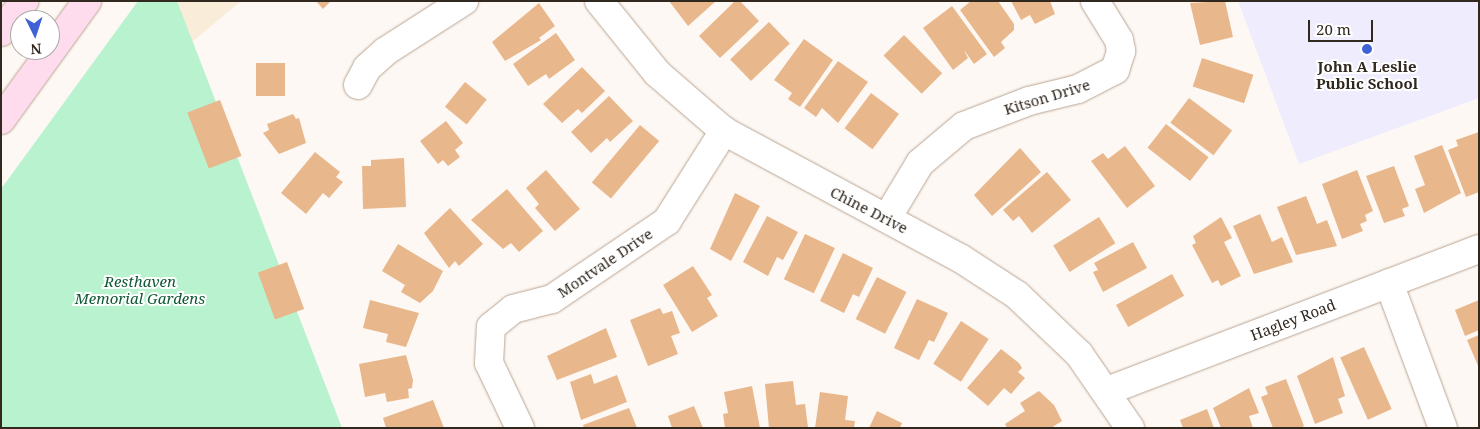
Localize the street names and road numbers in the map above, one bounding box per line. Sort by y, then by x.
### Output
street label: Kitson Drive [1002,75,1092,119]
street label: Chine Drive [827,183,911,237]
street label: Montvale Drive [554,225,656,301]
street label: Hagley Road [1248,296,1338,344]

